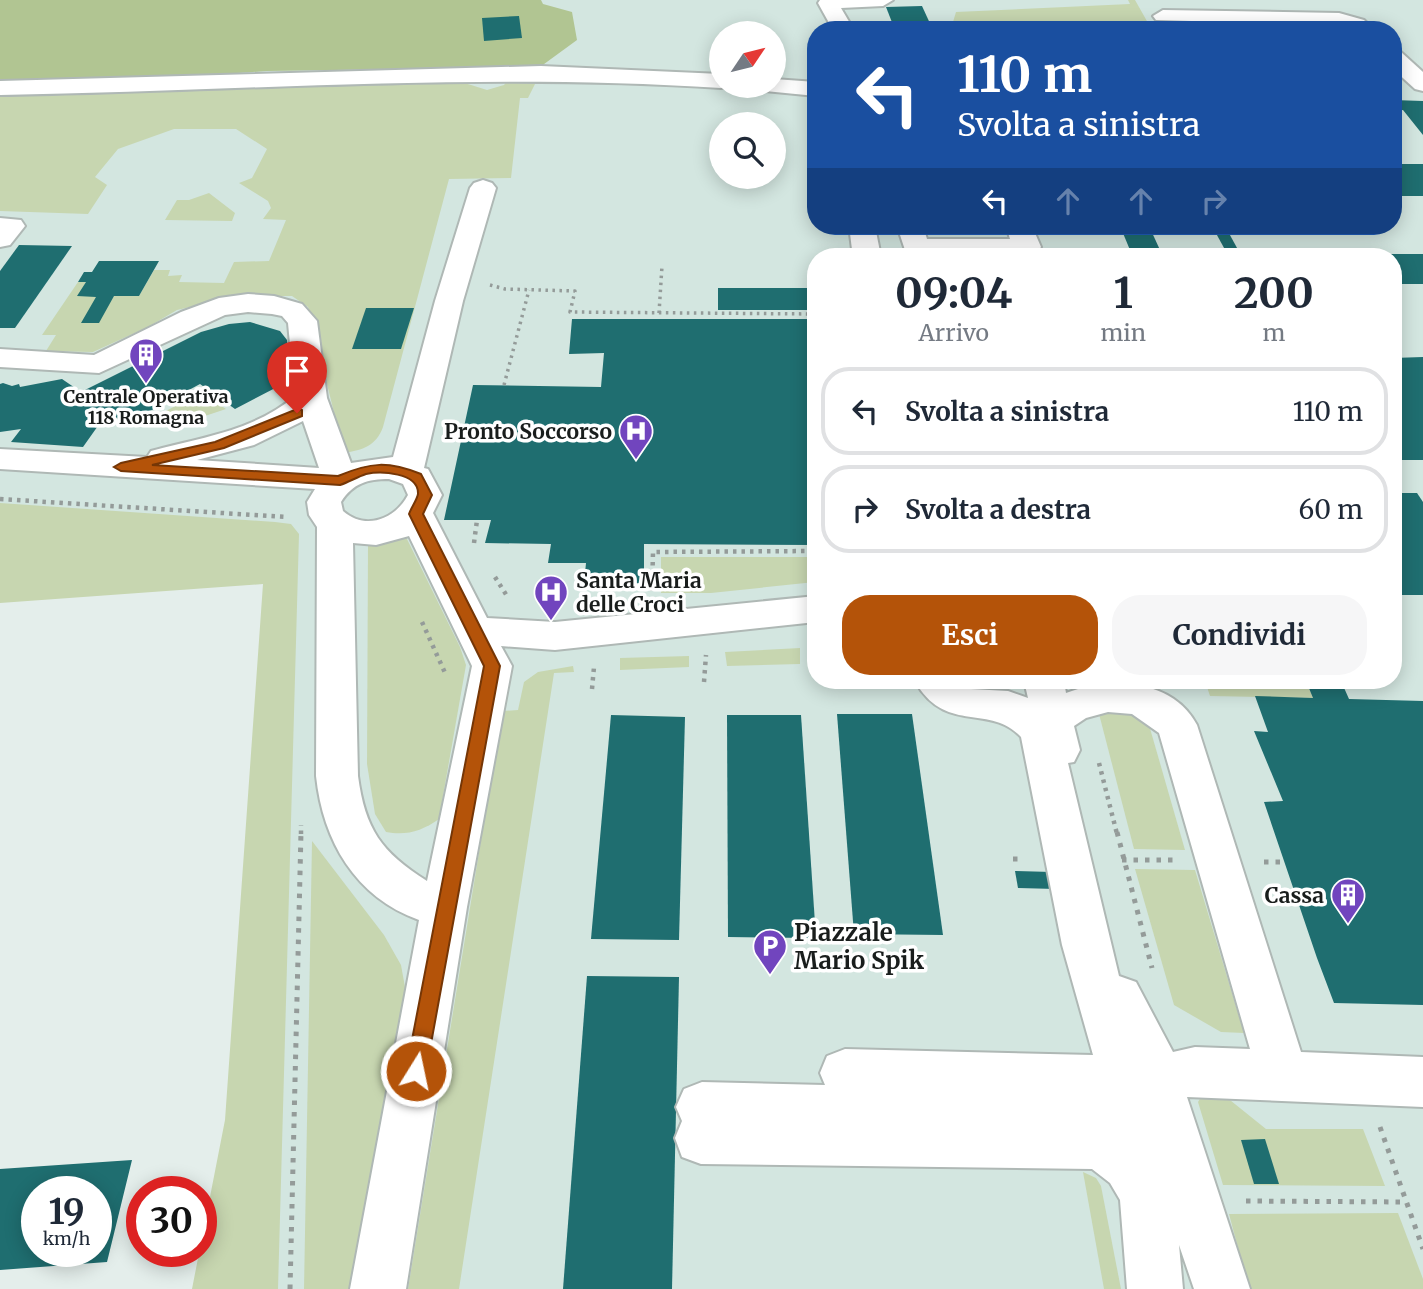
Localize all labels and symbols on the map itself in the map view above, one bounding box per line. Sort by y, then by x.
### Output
north arrow [709,21,786,98]
building icon: Centrale Operativa 118 Romagna [127,336,165,385]
pin [267,341,327,413]
place label: Centrale Operativa 118 Romagna [63,385,229,429]
hospital icon: Pronto Soccorso [617,412,655,461]
place label: Pronto Soccorso [444,418,612,445]
place label: Santa Maria delle Croci [576,567,702,618]
hospital icon: Santa Maria delle Croci [532,573,570,622]
building icon: Cassa [1329,876,1367,925]
place label: Cassa [1265,882,1324,909]
place label: Piazzale Mario Spik [794,917,924,976]
parking icon: Piazzale Mario Spik [751,927,789,976]
position arrow [379,1034,453,1108]
speed limit sign: 30 [126,1176,217,1267]

